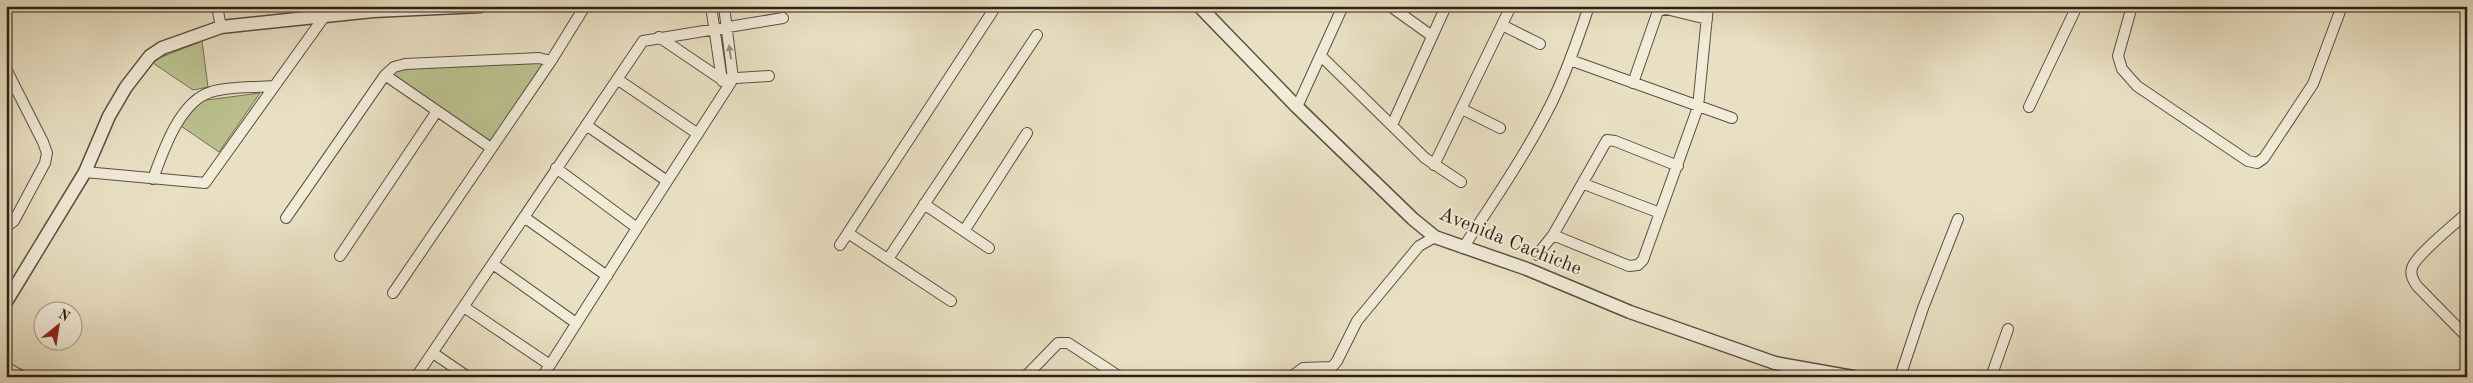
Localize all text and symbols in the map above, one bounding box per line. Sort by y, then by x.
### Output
one-way arrow [725,44,733,60]
street label: Avenida Cachiche [1436,204,1584,280]
north arrow [32,300,82,350]
text: N [56,307,72,324]

